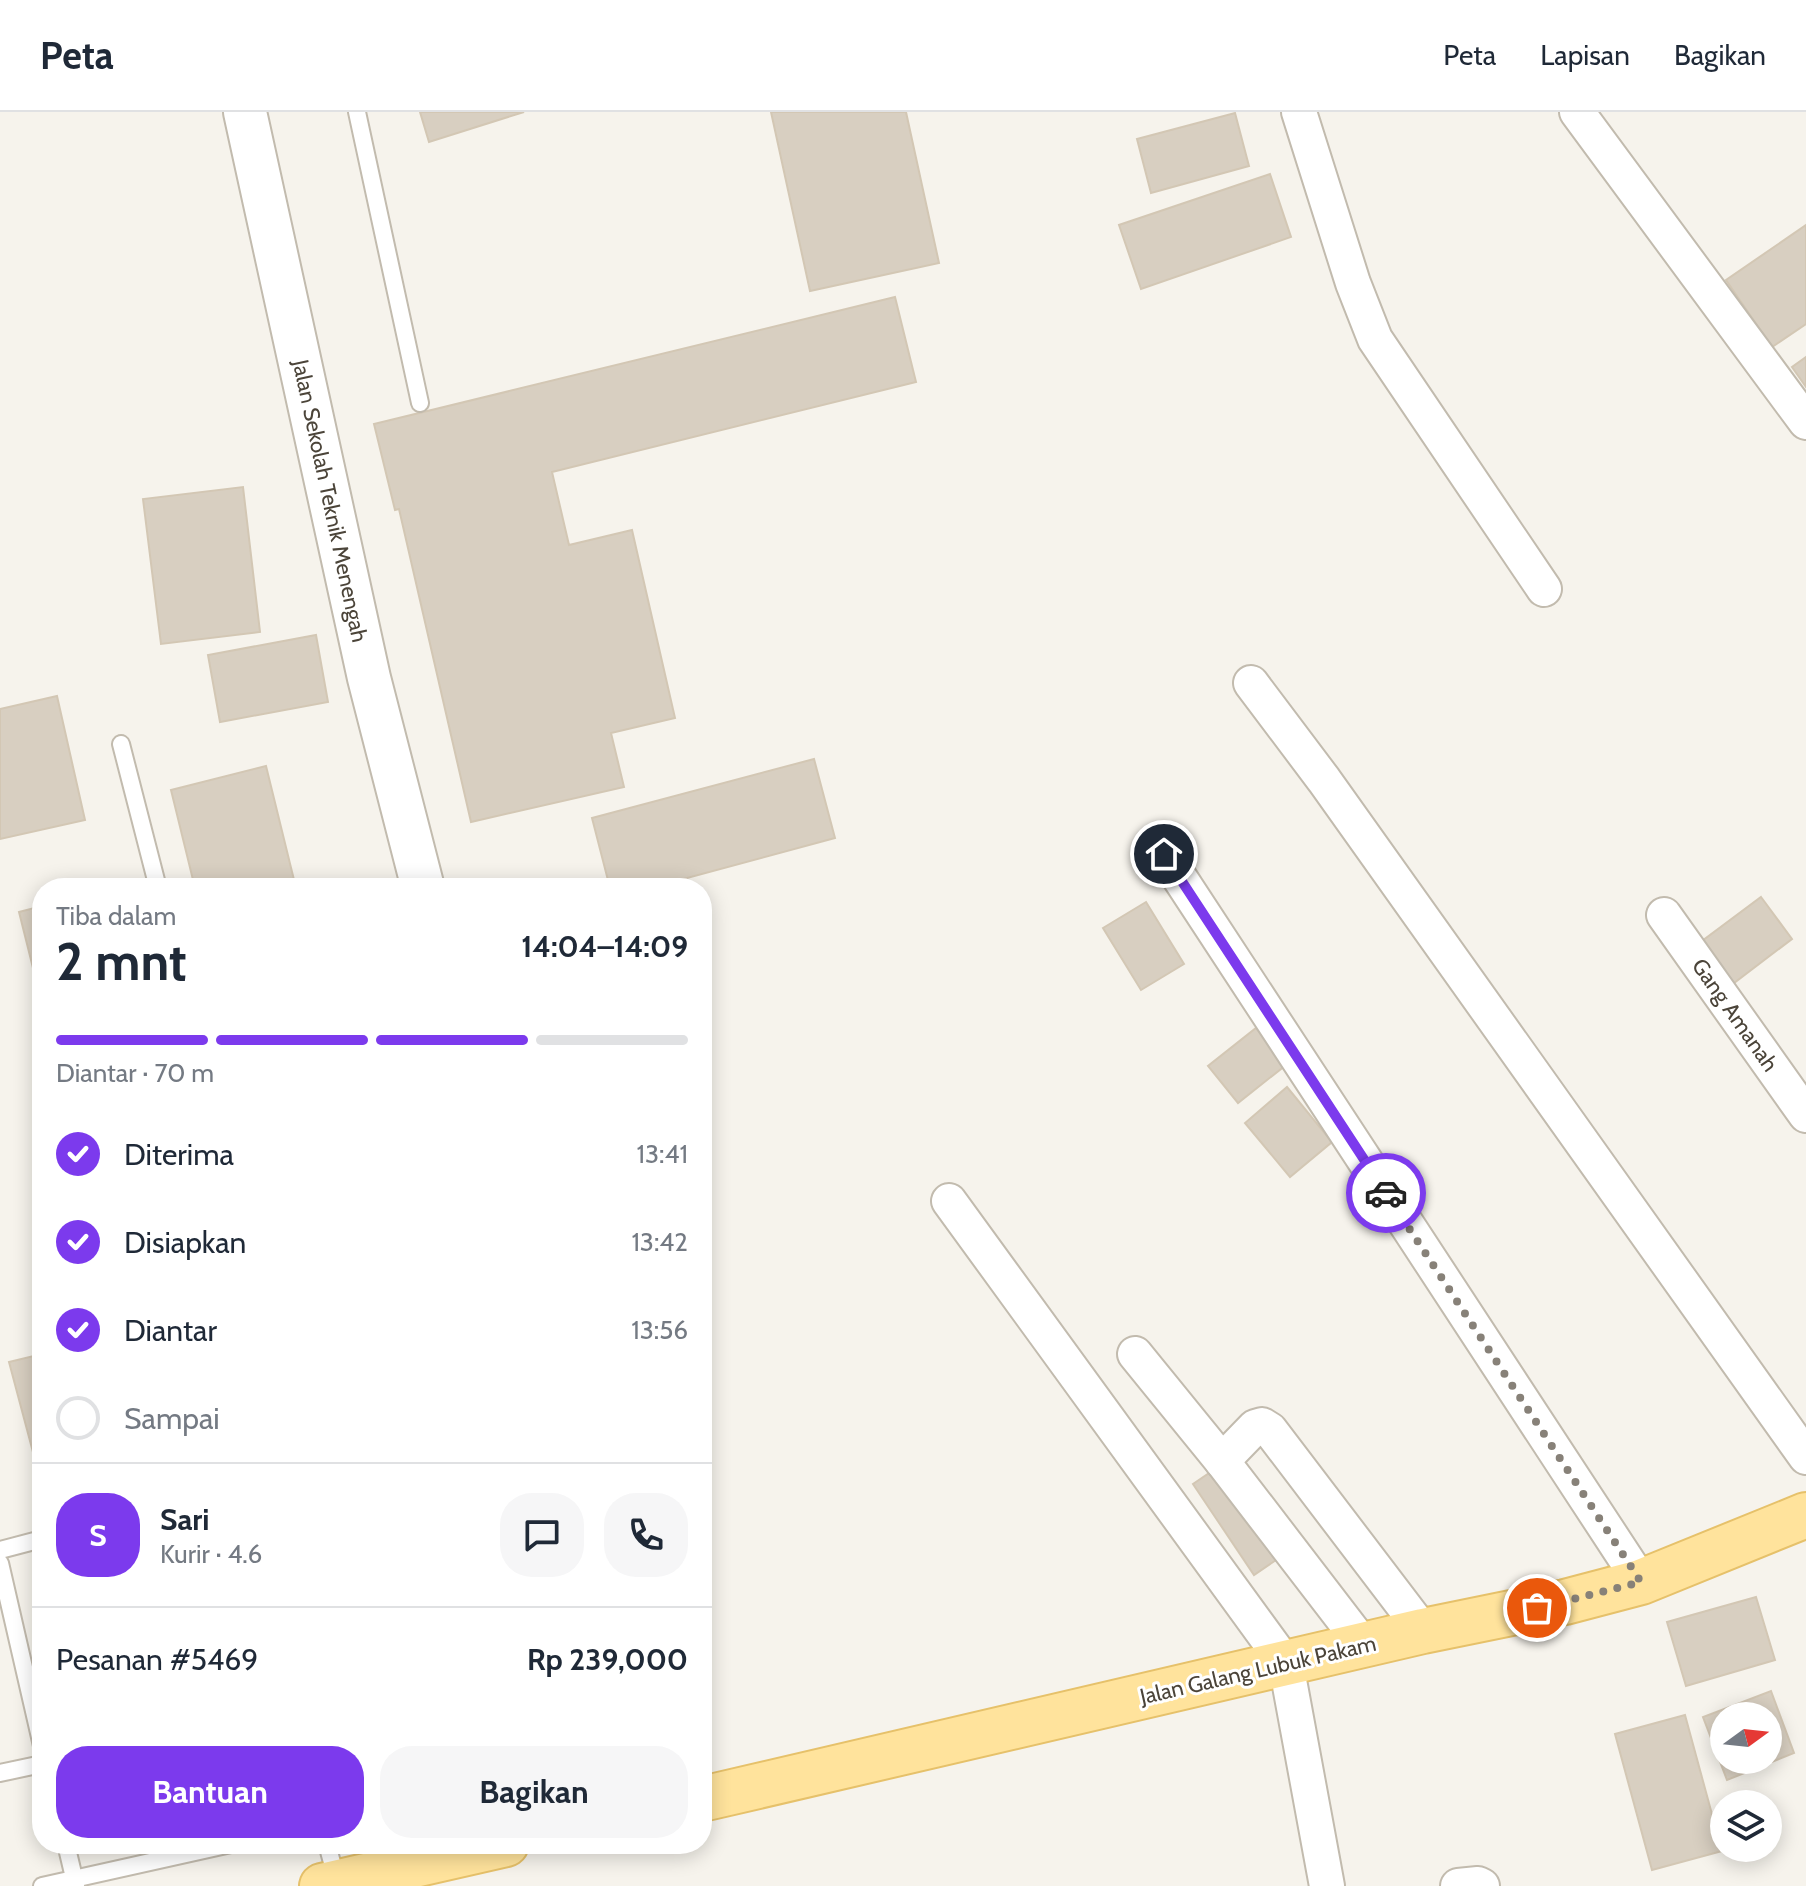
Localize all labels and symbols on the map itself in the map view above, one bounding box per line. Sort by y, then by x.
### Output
street label: Jalan Sekolah Teknik Menengah [287,356,373,645]
pin [1130,820,1198,888]
street label: Gang Amanah [1686,953,1784,1077]
courier [1346,1153,1426,1233]
pin [1503,1574,1571,1642]
street label: Jalan Galang Lubuk Pakam [1136,1630,1379,1711]
north arrow [1710,1702,1782,1774]

